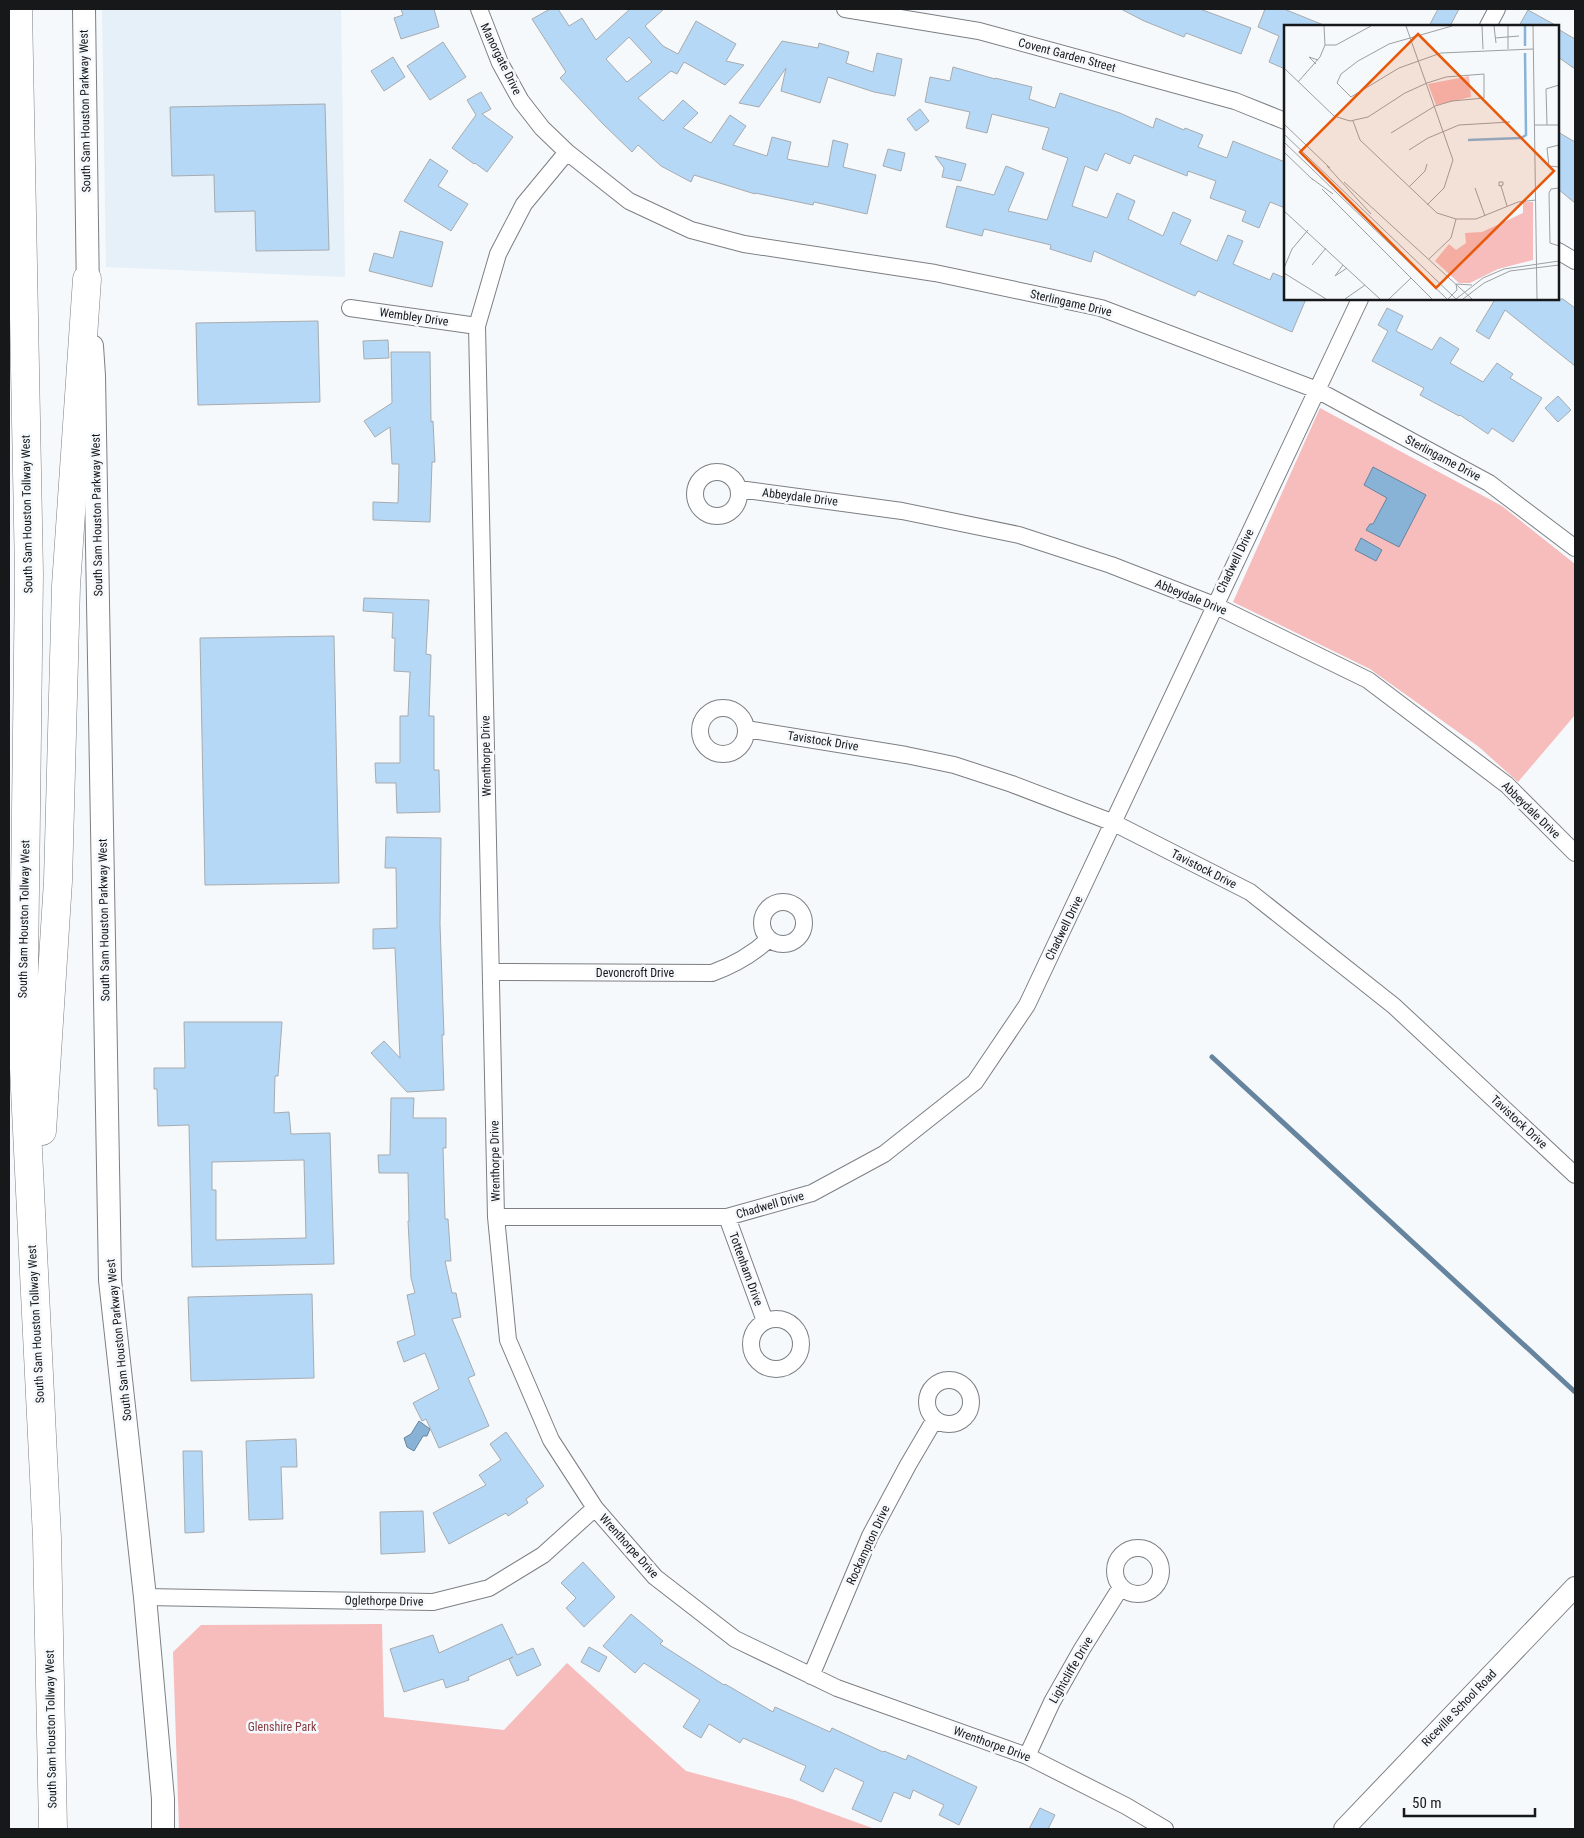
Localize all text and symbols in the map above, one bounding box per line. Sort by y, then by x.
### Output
street label: Manorgate Drive [478,21,524,97]
inset map [1284,25,1559,300]
street label: South Sam Houston Parkway West [77,29,93,193]
street label: Covent Garden Street [1017,35,1118,75]
street label: Sterlingame Drive [1029,287,1114,319]
street label: Wembley Drive [379,305,450,329]
street label: Sterlingame Drive [1403,432,1483,484]
street label: South Sam Houston Parkway West [89,433,105,597]
street label: South Sam Houston Tollway West [19,434,35,593]
street label: Abbeydale Drive [761,485,839,509]
street label: Chadwell Drive [1213,526,1257,595]
street label: Abbeydale Drive [1153,576,1229,618]
street label: Wrenthorpe Drive [478,715,494,797]
street label: Tavistock Drive [786,728,860,754]
street label: Abbeydale Drive [1499,779,1563,842]
street label: South Sam Houston Parkway West [96,838,112,1002]
street label: South Sam Houston Tollway West [16,839,32,998]
street label: Tavistock Drive [1169,846,1239,892]
street label: Chadwell Drive [1042,893,1086,962]
street label: Devoncroft Drive [596,966,675,980]
street label: Tavistock Drive [1488,1092,1550,1152]
street label: Wrenthorpe Drive [487,1120,503,1202]
street label: Chadwell Drive [734,1189,806,1221]
street label: Tottenham Drive [726,1230,766,1308]
street label: South Sam Houston Tollway West [25,1244,47,1403]
street label: South Sam Houston Parkway West [103,1258,134,1422]
street label: Rockampton Drive [843,1503,893,1587]
street label: Wrenthorpe Drive [597,1511,662,1581]
street label: Oglethorpe Drive [344,1593,424,1609]
street label: Lightcliffe Drive [1046,1634,1096,1706]
street label: South Sam Houston Tollway West [43,1649,59,1808]
street label: Riceville School Road [1419,1667,1499,1749]
park label: Glenshire Park [248,1720,317,1734]
street label: Wrenthorpe Drive [951,1724,1033,1765]
scale bar [1404,1786,1535,1818]
text: 50 m [1412,1794,1442,1812]

